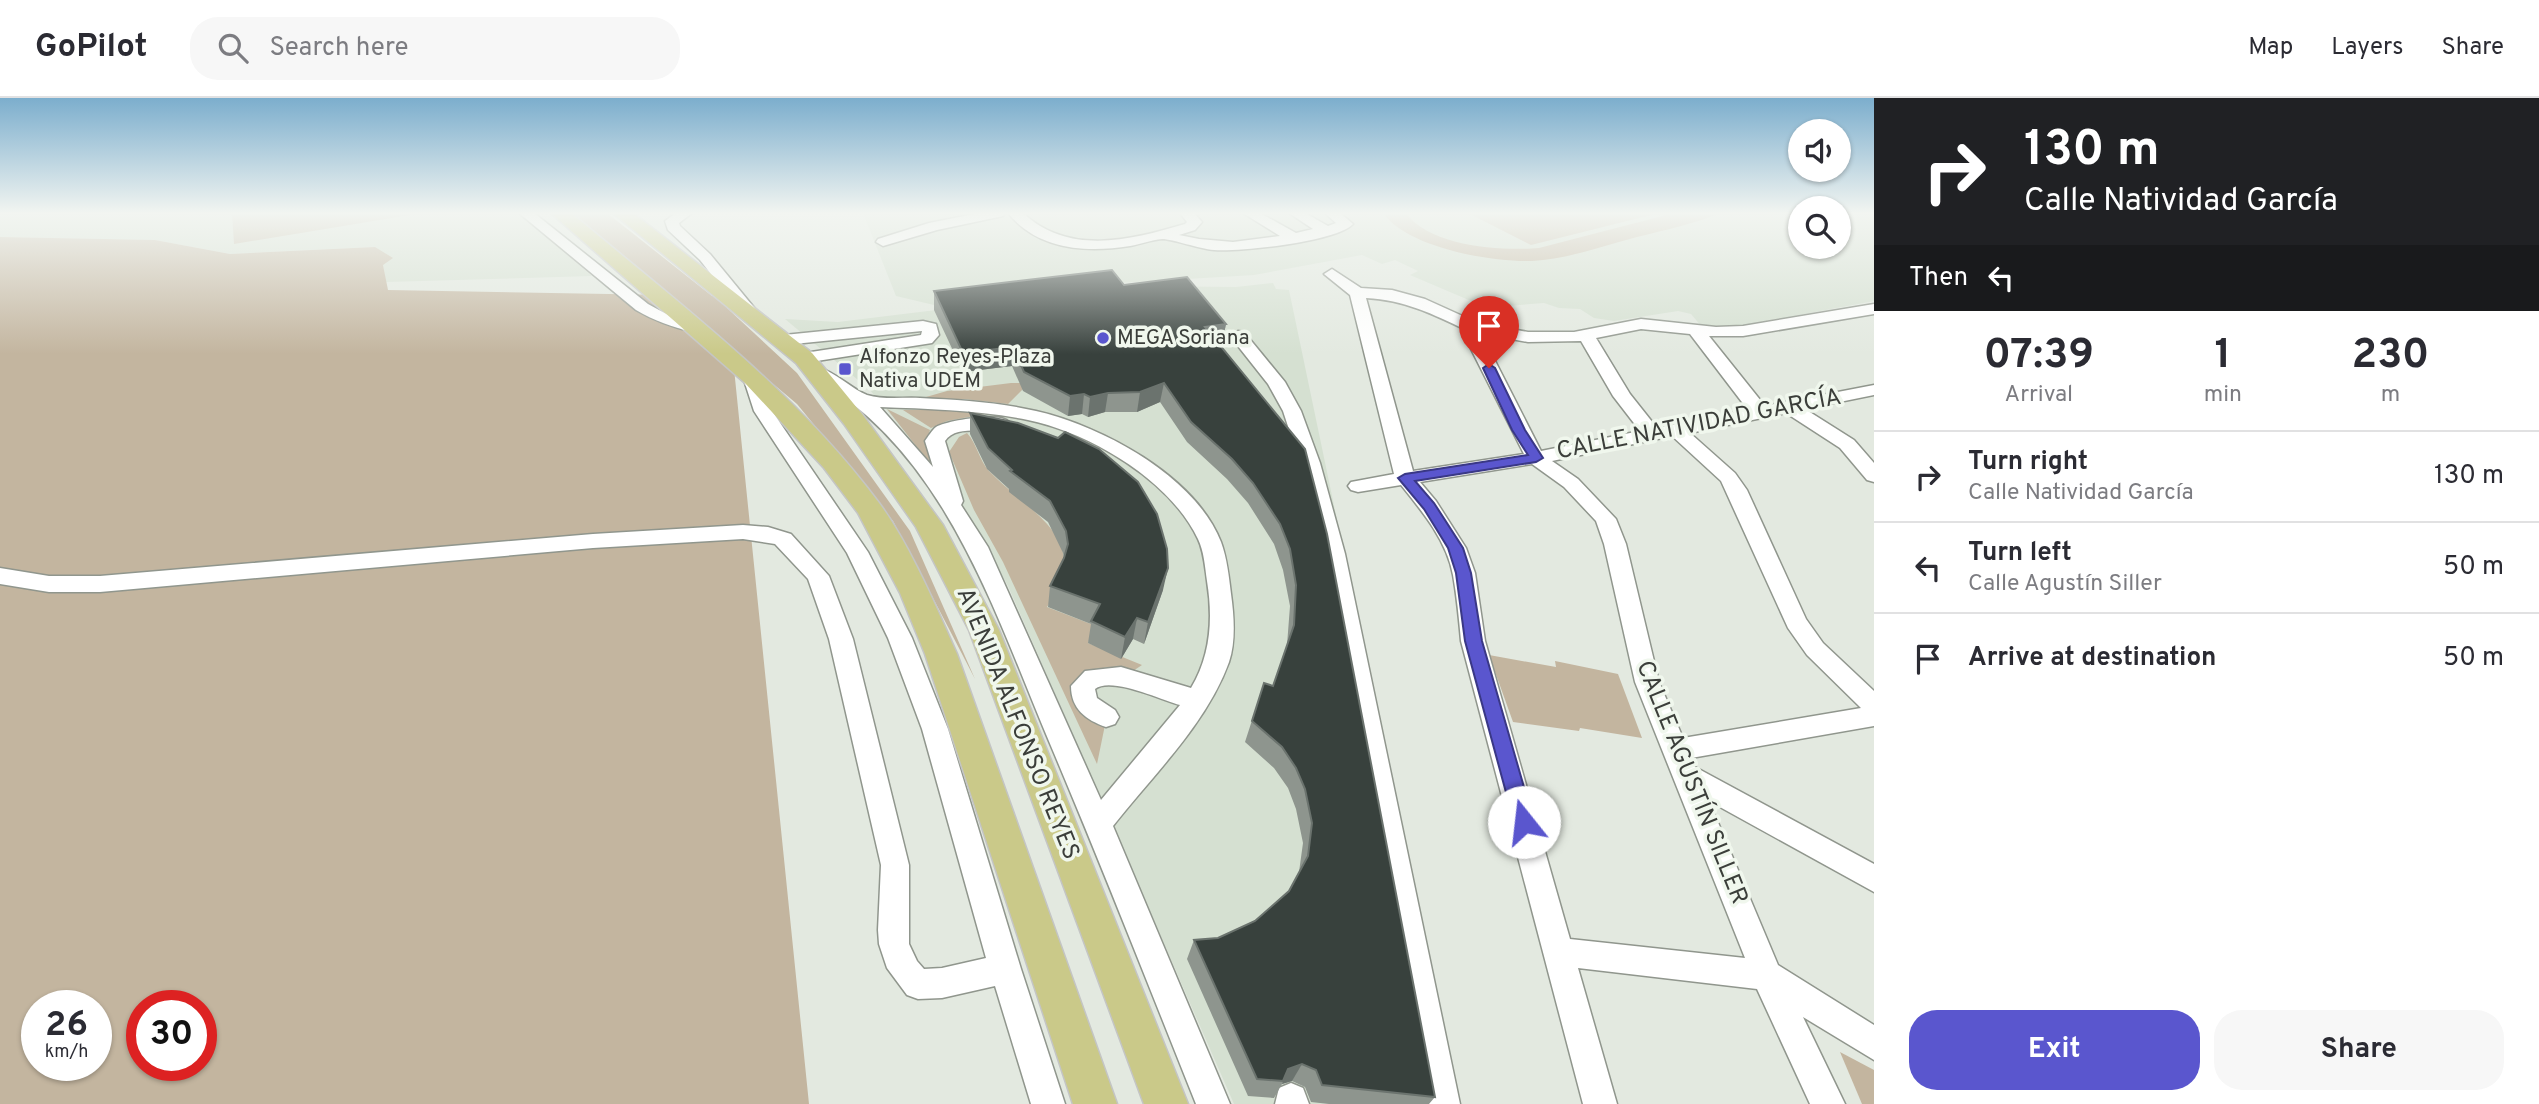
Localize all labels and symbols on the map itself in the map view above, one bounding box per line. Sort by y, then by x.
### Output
pin [1459,296,1519,368]
place label: MEGA Soriana [1117,325,1250,352]
marker: MEGA Soriana [1095,330,1111,346]
place label: Alfonzo Reyes-Plaza Nativa UDEM [859,344,1052,395]
marker: Alfonzo Reyes-Plaza Nativa UDEM [837,361,853,377]
street label: CALLE NATIVIDAD GARCÍA [1554,381,1844,467]
street label: AVENIDA ALFONSO REYES [949,584,1085,864]
street label: CALLE AGUSTÍN SILLER [1628,656,1756,909]
position arrow [1487,785,1561,859]
speed limit sign: 30 [126,990,217,1081]

